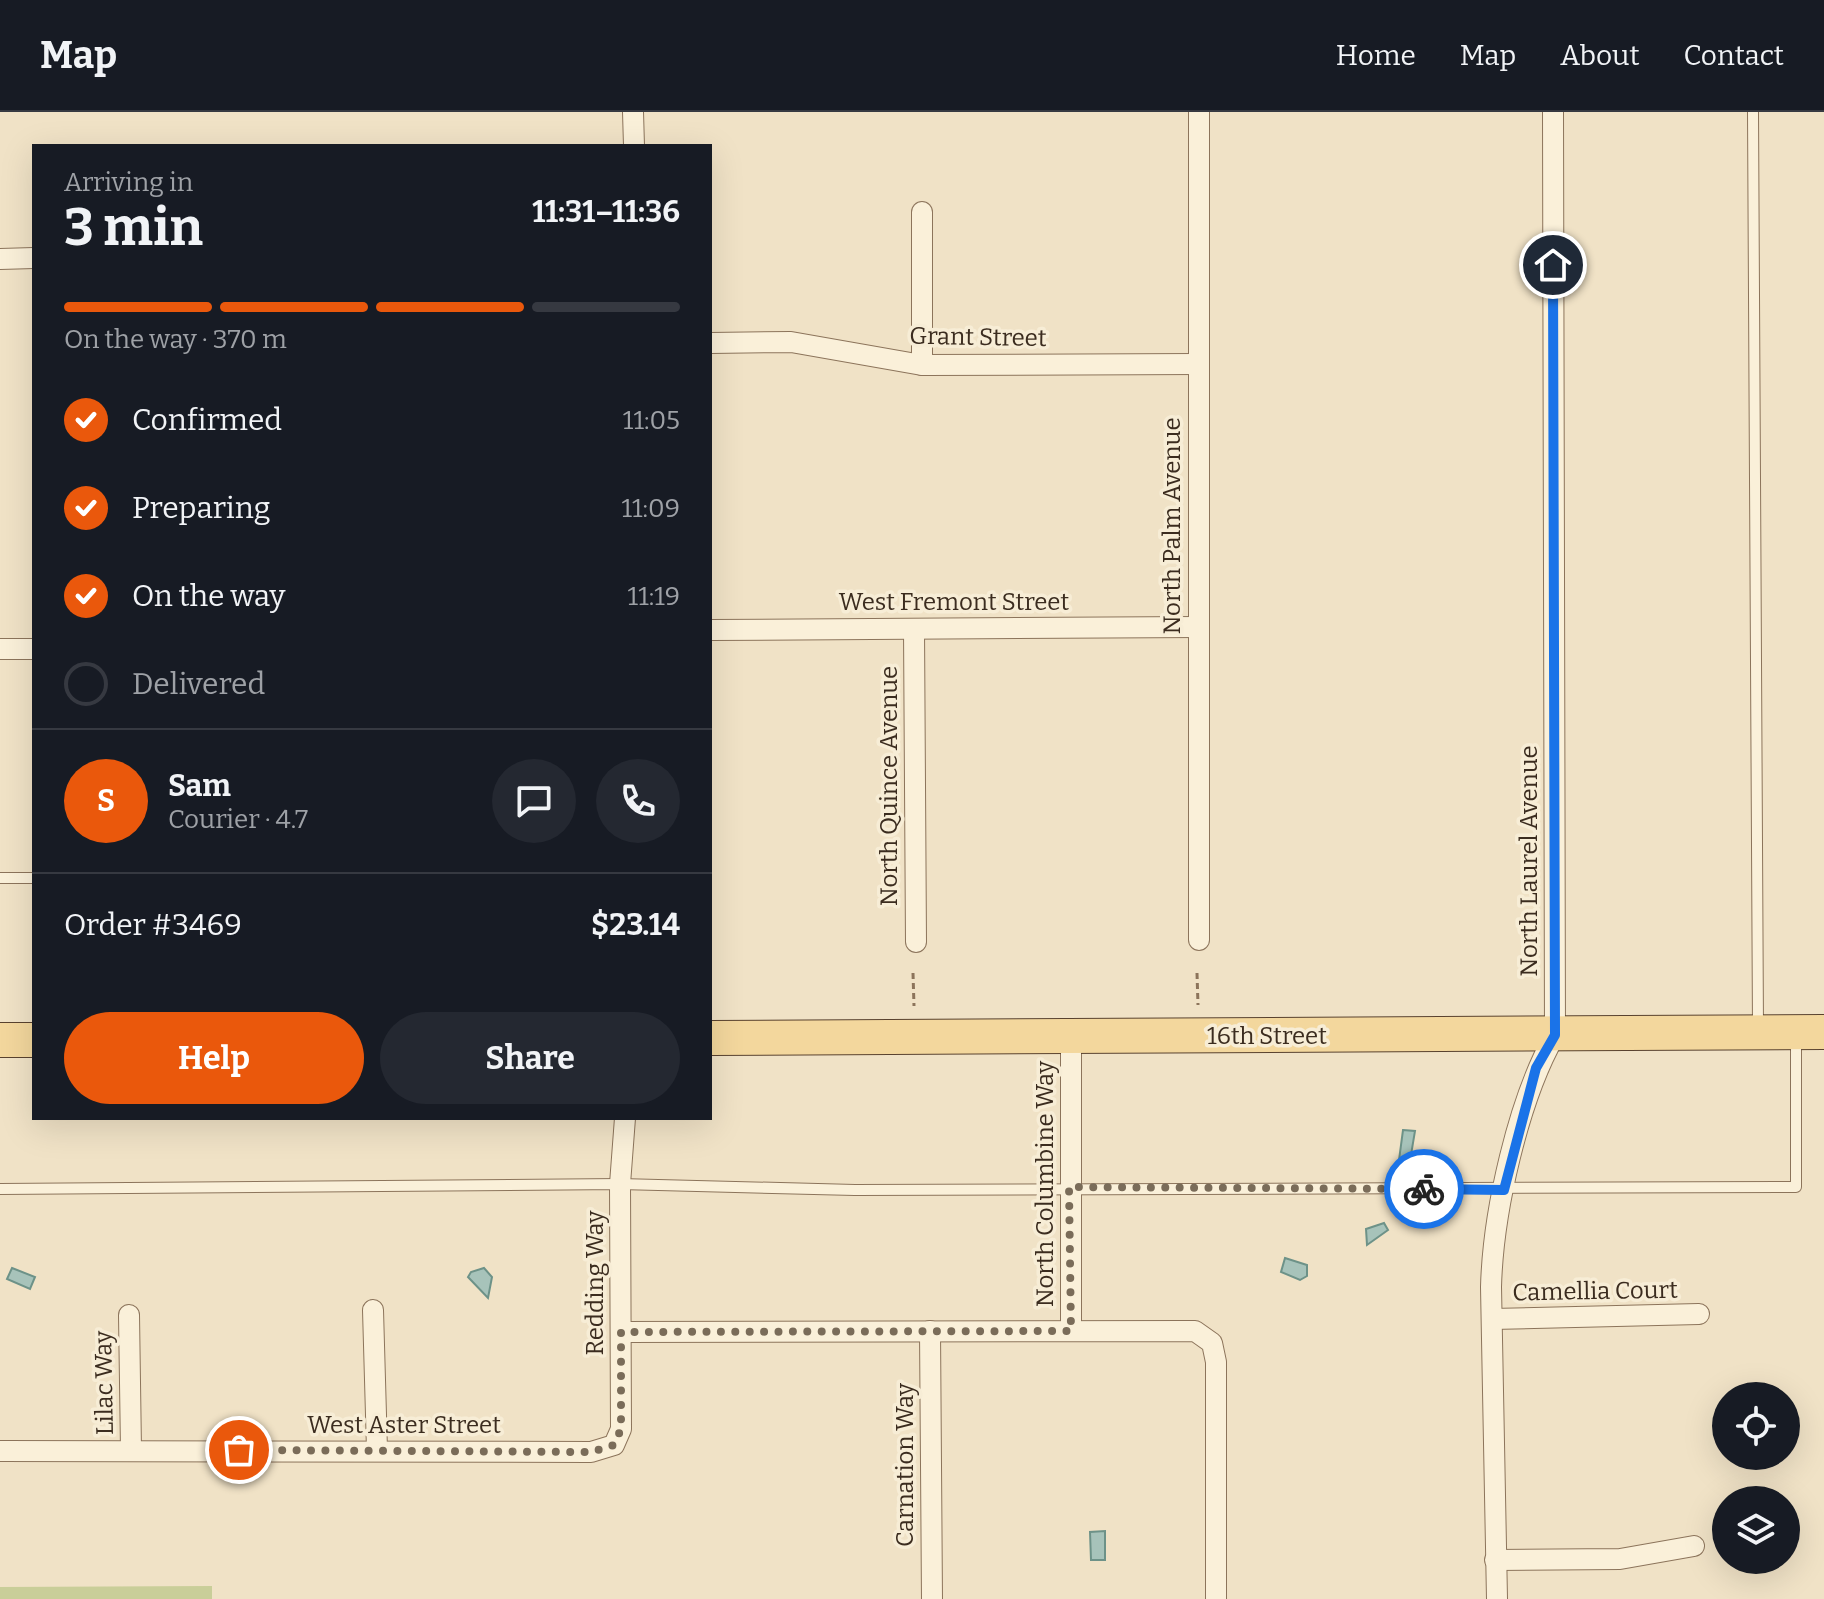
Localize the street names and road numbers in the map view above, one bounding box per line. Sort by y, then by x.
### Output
street label: Grant Street [909,322,1047,352]
street label: North Palm Avenue [1158,417,1186,635]
street label: West Fremont Street [839,588,1069,616]
street label: North Quince Avenue [875,666,903,906]
street label: North Laurel Avenue [1515,745,1543,977]
street label: 16th Street [1207,1022,1327,1050]
street label: North Columbine Way [1031,1061,1059,1307]
street label: Redding Way [581,1210,609,1356]
street label: Camellia Court [1512,1276,1678,1306]
street label: Lilac Way [89,1330,119,1435]
street label: Carnation Way [891,1383,919,1547]
street label: West Aster Street [307,1411,501,1439]

